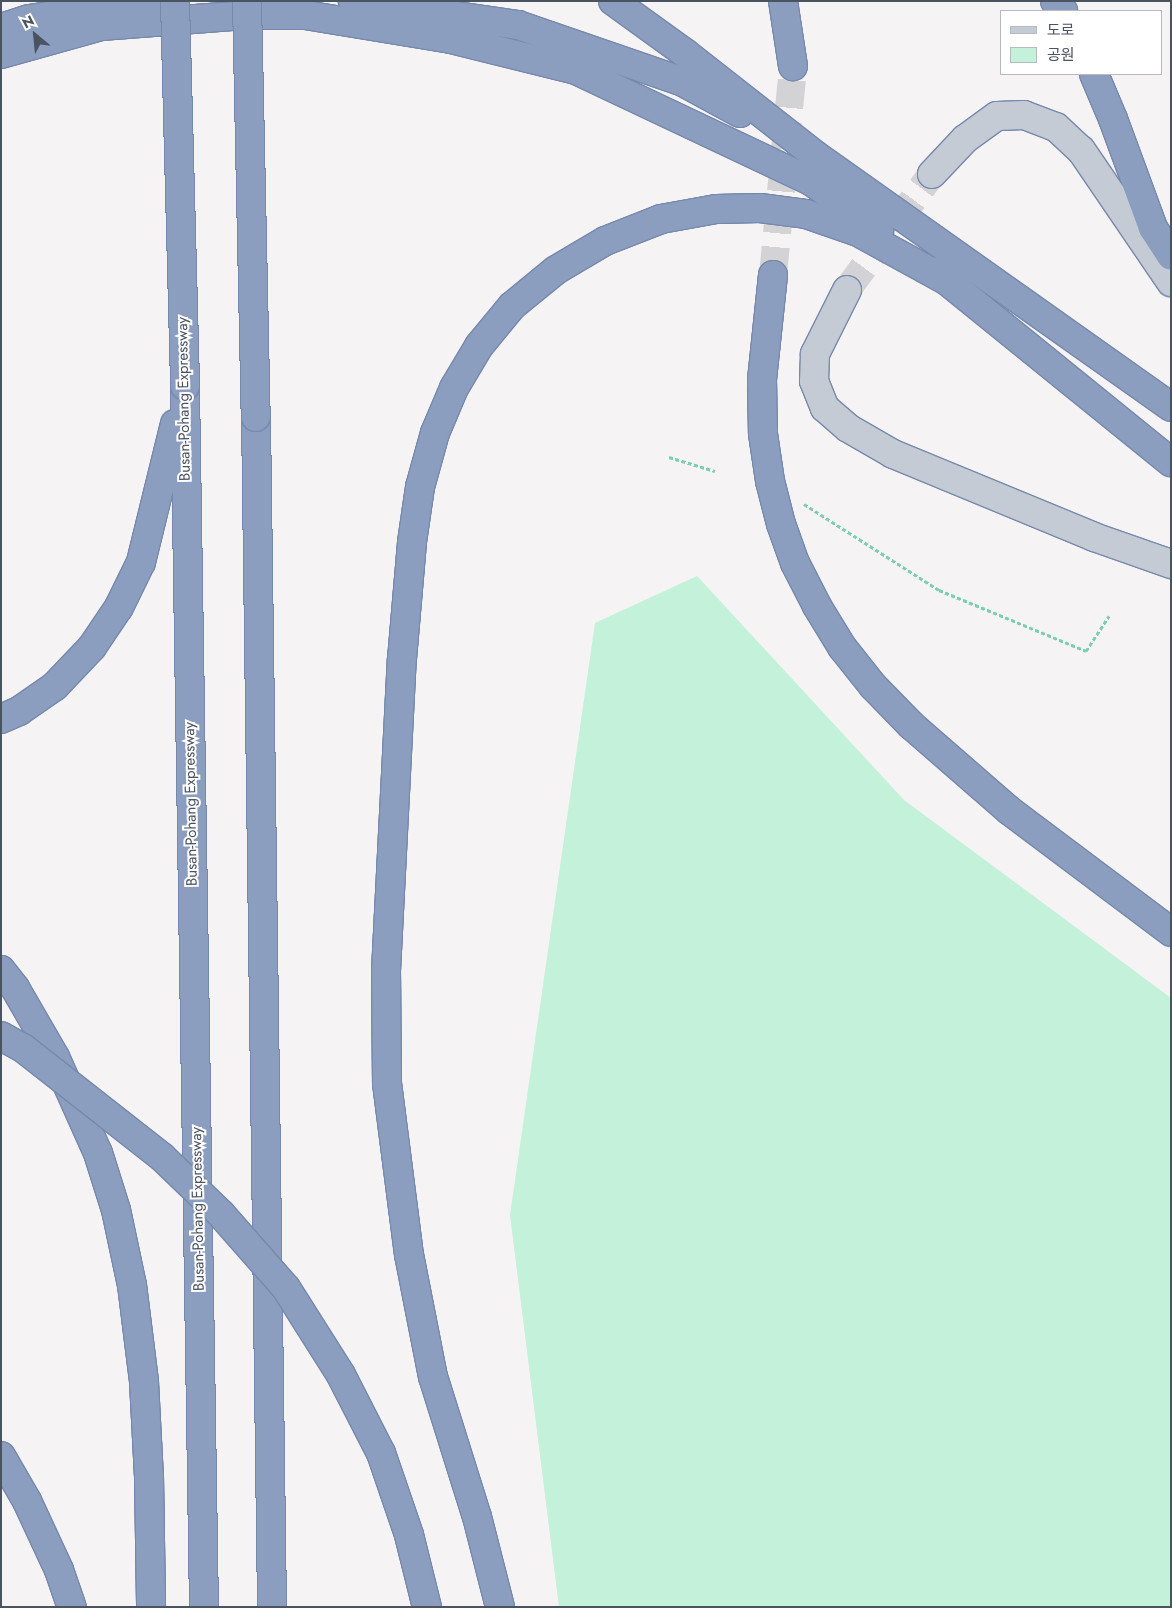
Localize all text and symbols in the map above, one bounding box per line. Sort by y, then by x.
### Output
north arrow [10,10,60,60]
text: N [18,10,38,33]
legend [1000,10,1162,75]
text: 도로 [1047,19,1075,41]
text: 공원 [1047,44,1075,66]
street label: Busan-Pohang Expressway [174,317,194,481]
street label: Busan-Pohang Expressway [181,722,201,886]
street label: Busan-Pohang Expressway [188,1127,208,1291]

